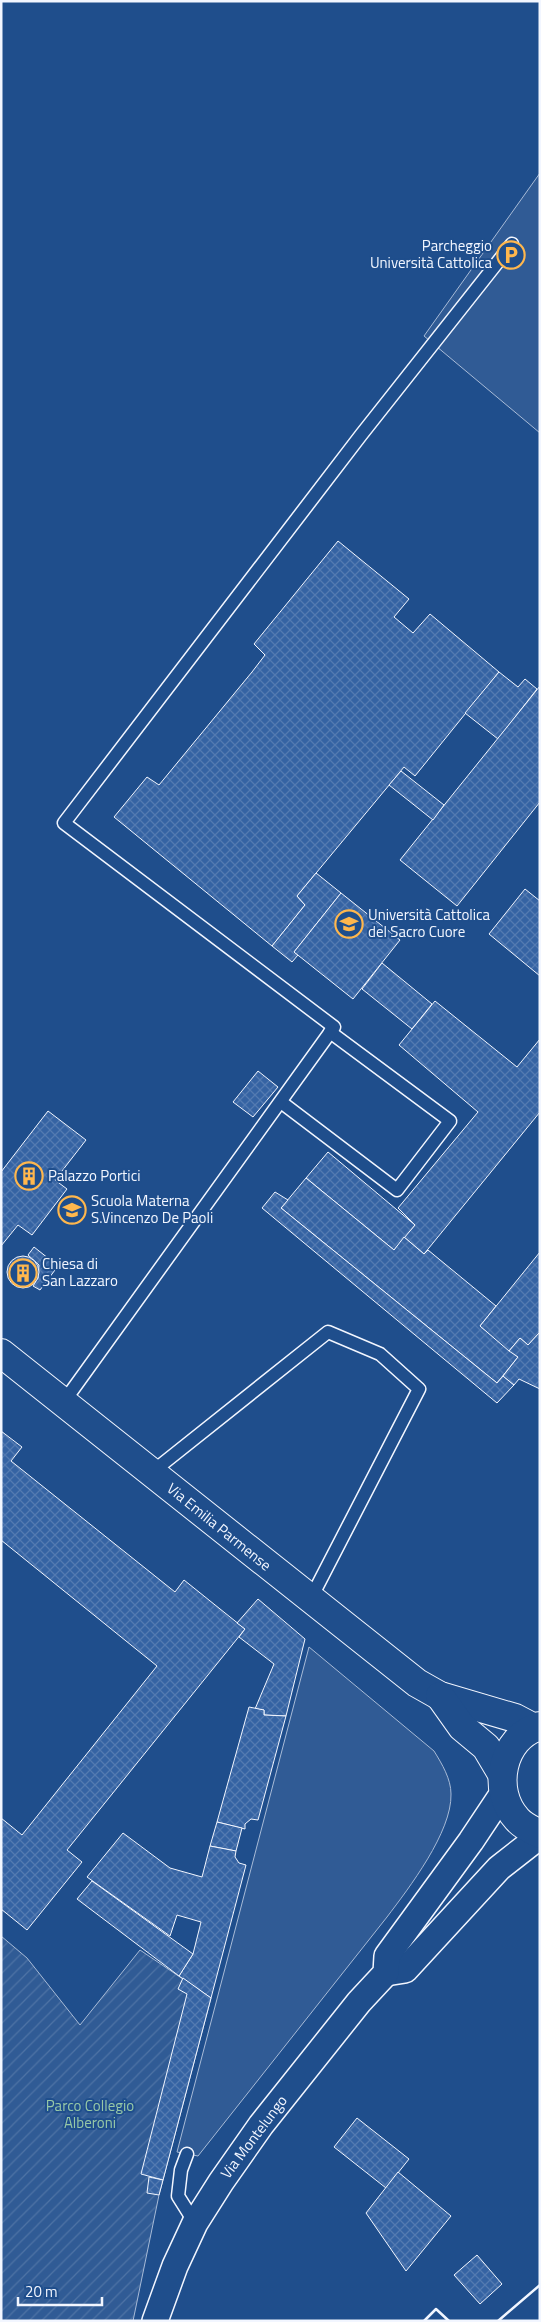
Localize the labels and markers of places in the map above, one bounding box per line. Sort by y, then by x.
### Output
place label: Parcheggio Università Cattolica [370,234,492,274]
parking icon: Parcheggio Università Cattolica [496,240,526,270]
place label: Università Cattolica del Sacro Cuore [368,903,491,943]
school or university icon: Università Cattolica del Sacro Cuore [334,909,364,939]
building icon: Palazzo Portici [14,1161,44,1191]
place label: Palazzo Portici [48,1164,140,1187]
place label: Scuola Materna S.Vincenzo De Paoli [91,1189,213,1229]
school or university icon: Scuola Materna S.Vincenzo De Paoli [57,1195,87,1225]
place label: Chiesa di San Lazzaro [42,1252,118,1292]
building icon: Chiesa di San Lazzaro [8,1258,38,1288]

